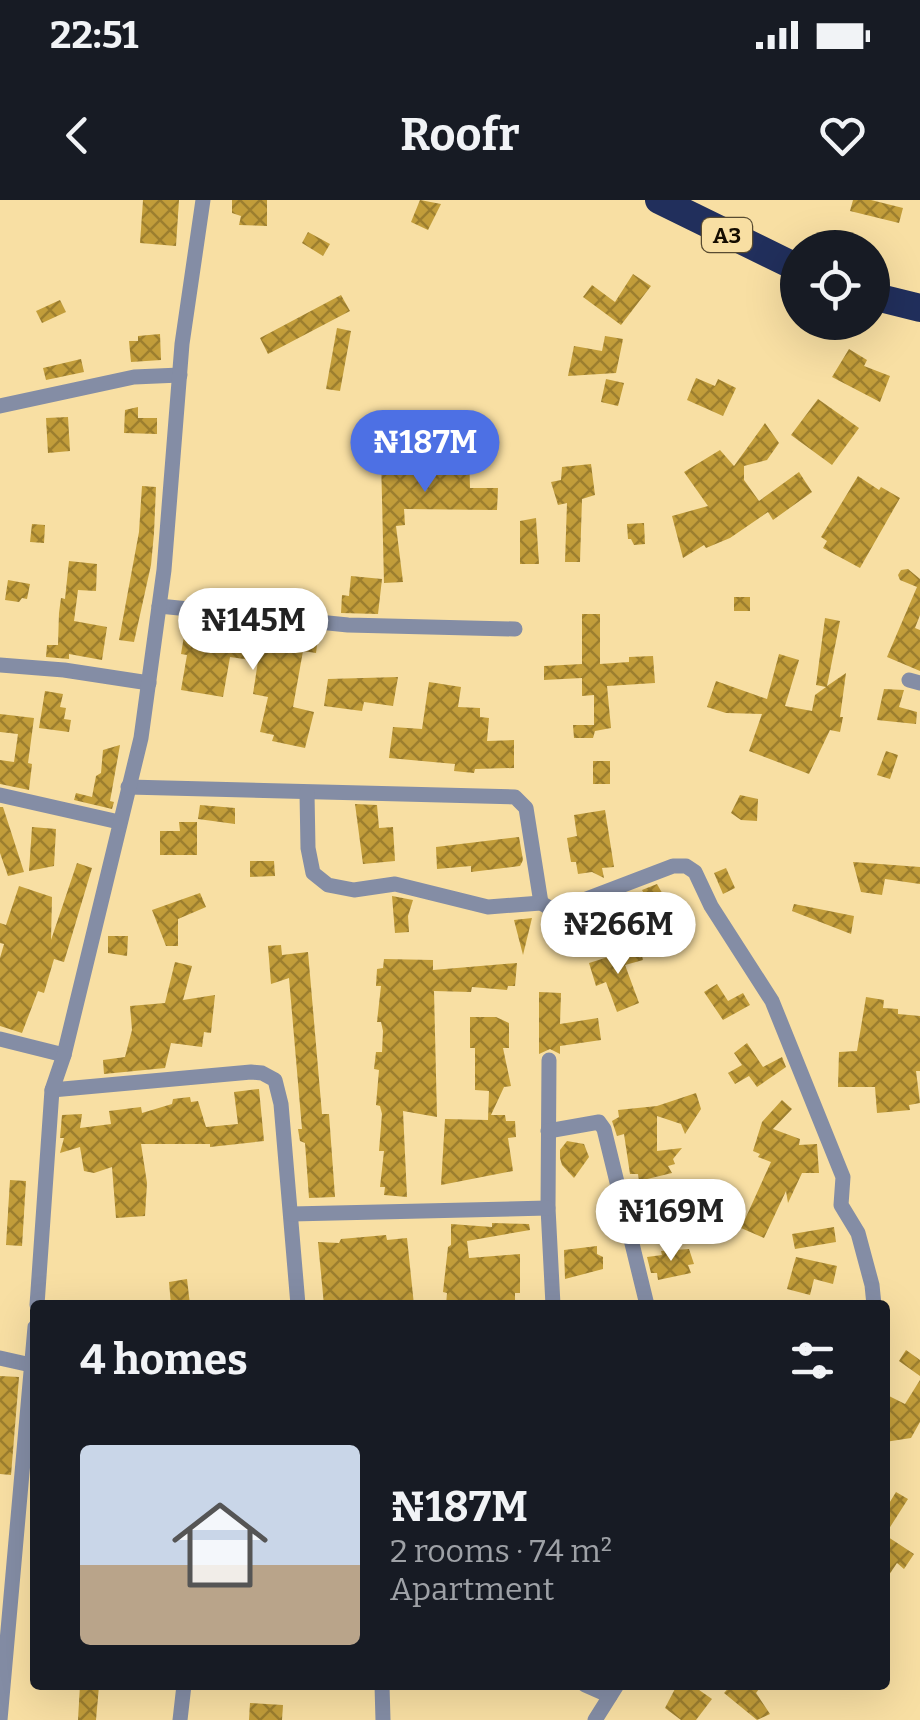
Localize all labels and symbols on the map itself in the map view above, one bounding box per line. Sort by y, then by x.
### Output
road number: A3 [702,218,752,252]
pin: ₦187M [355,410,495,495]
pin: ₦145M [183,588,323,673]
pin: ₦266M [548,892,688,977]
pin: ₦169M [601,1179,741,1264]

